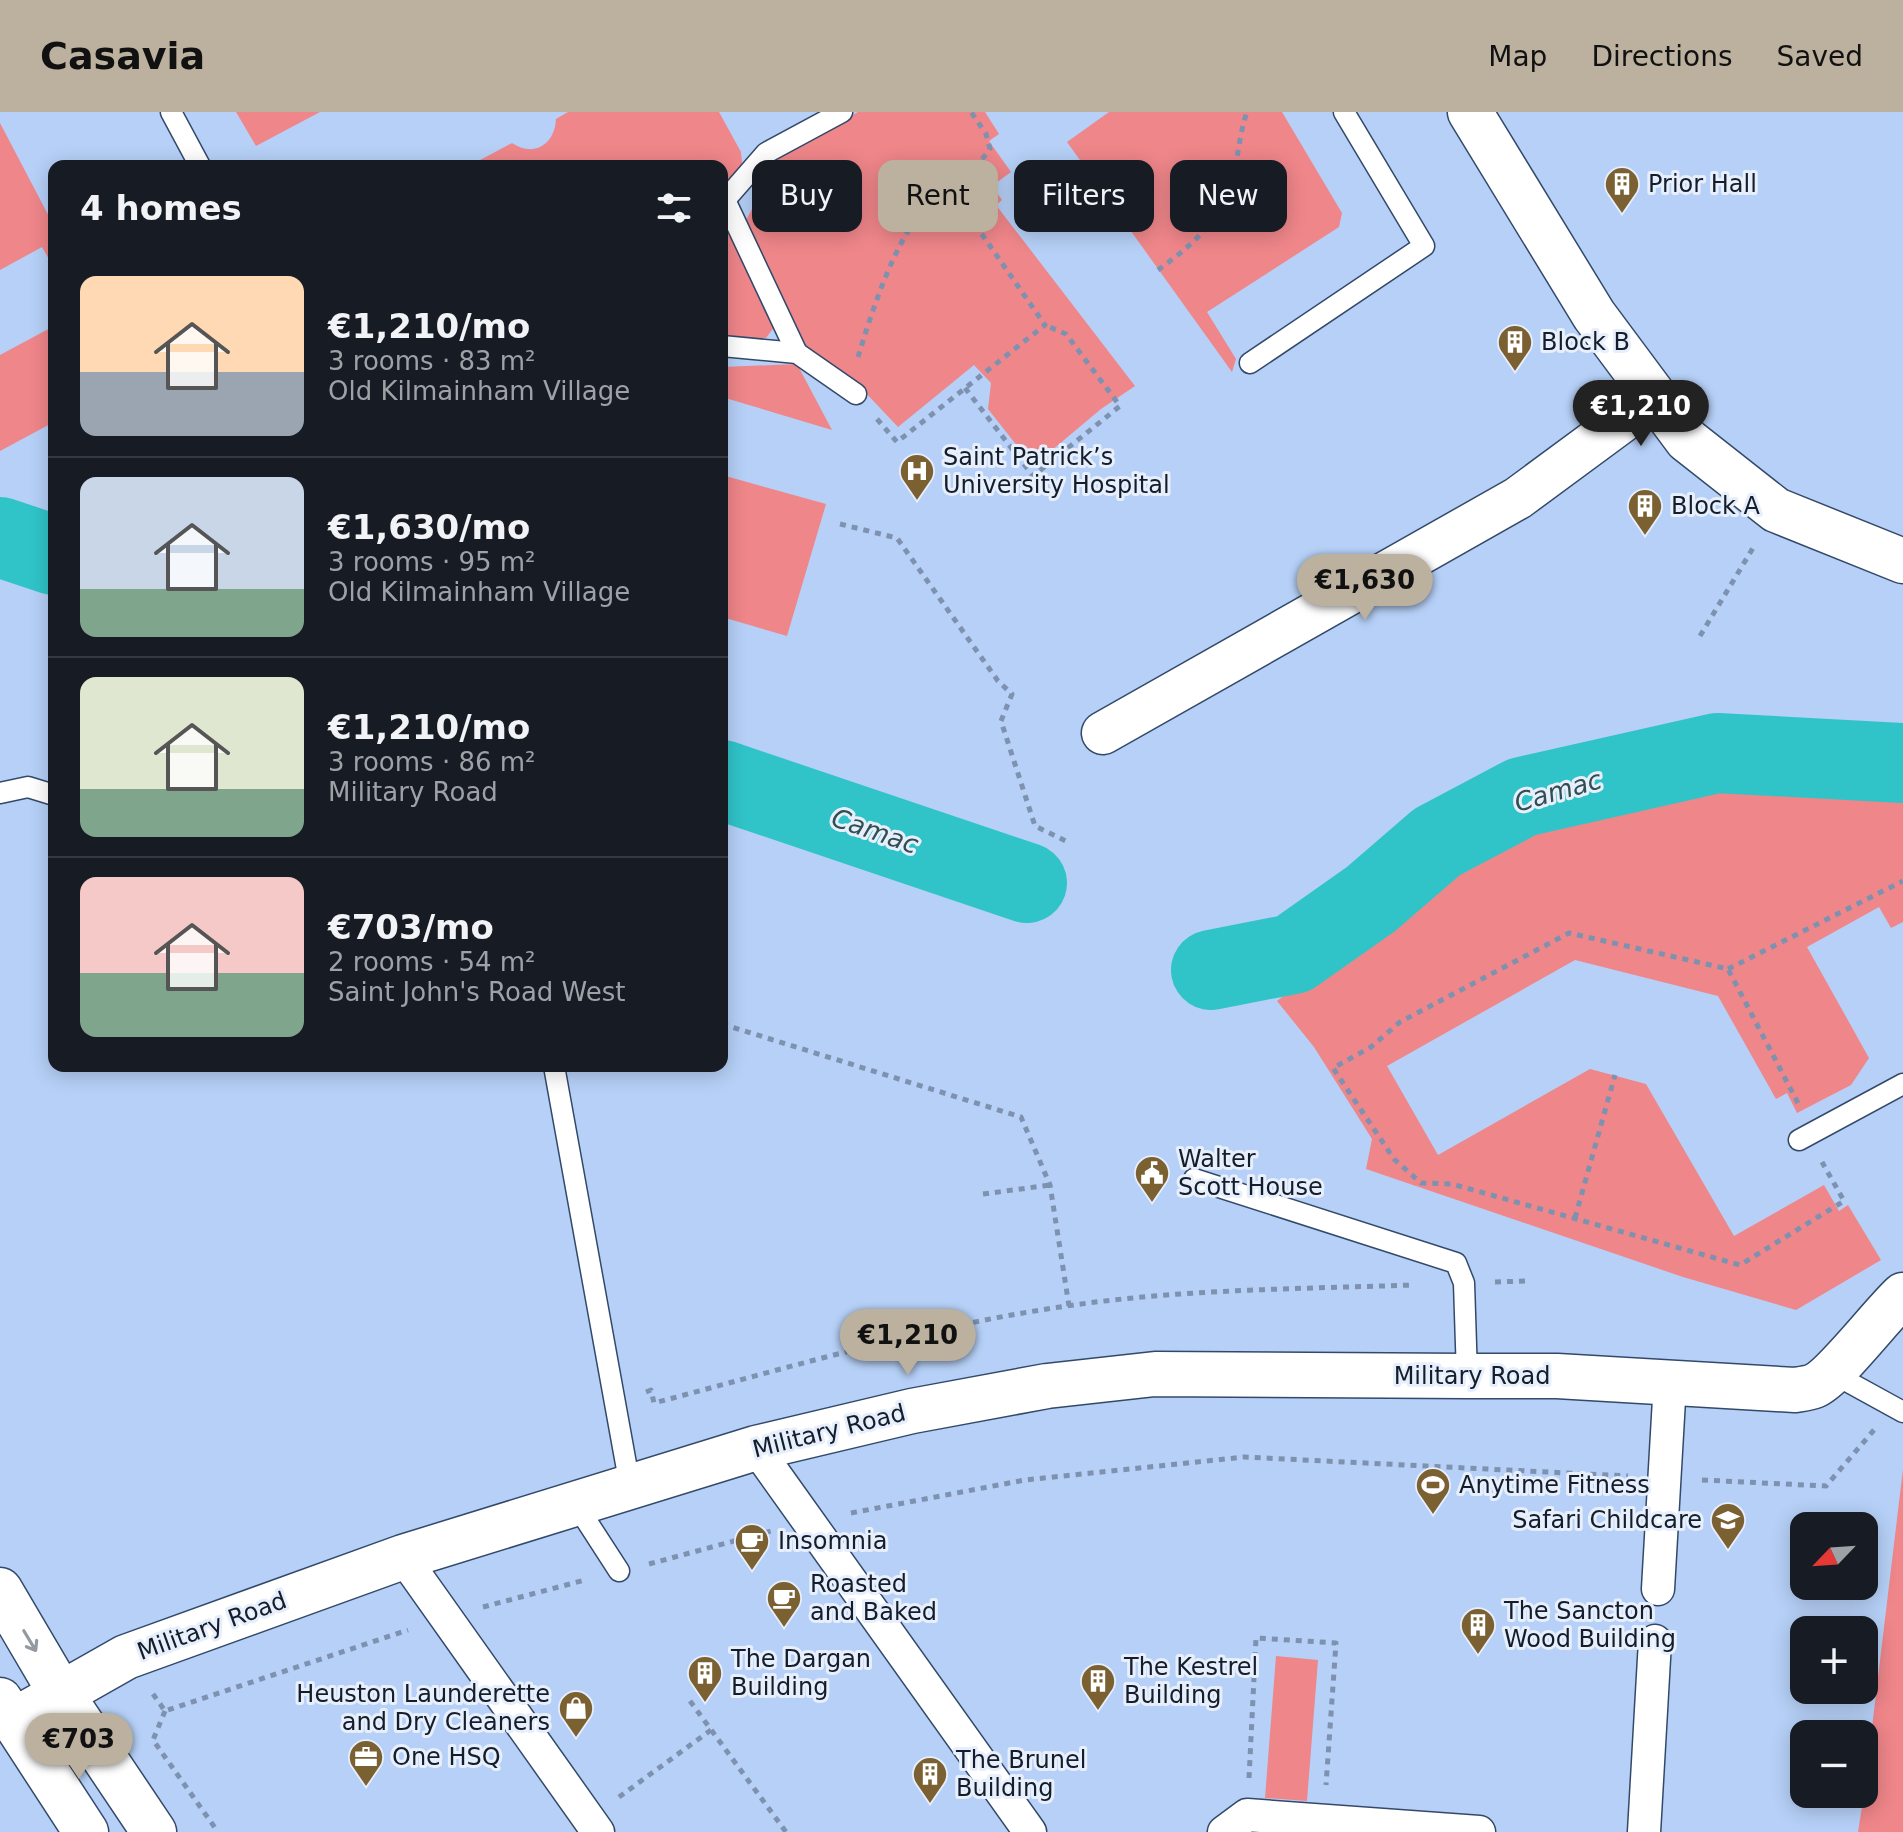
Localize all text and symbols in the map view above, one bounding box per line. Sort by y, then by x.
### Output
text: Casavia [40,34,205,78]
text: Map [1488,40,1547,73]
text: Directions [1591,40,1732,73]
text: Saved [1776,40,1863,73]
chip: Buy [752,160,862,232]
chip: Rent [878,160,998,232]
chip: Filters [1014,160,1154,232]
chip: New [1170,160,1287,232]
building icon: Prior Hall [1603,165,1641,215]
place label: Prior Hall [1648,170,1757,198]
icon: filters [652,186,696,230]
text: 4 homes [80,188,242,228]
text: €1,210/mo [328,306,530,346]
icon: home [144,308,240,404]
building icon: Block B [1496,323,1534,373]
place label: Block B [1541,328,1630,356]
text: 3 rooms · 83 m² [328,346,536,376]
text: Old Kilmainham Village [328,376,630,406]
pin: €1,210 [1576,380,1706,448]
text: €1,210 [1591,391,1691,421]
place label: Saint Patrick’s University Hospital [943,443,1170,499]
hospital icon: Saint Patrick’s University Hospital [898,452,936,502]
building icon: Block A [1626,487,1664,537]
place label: Block A [1671,492,1761,520]
text: €1,630/mo [328,507,530,547]
icon: home [144,509,240,605]
text: 3 rooms · 95 m² [328,547,536,577]
pin: €1,630 [1300,554,1430,622]
text: €1,630 [1315,565,1415,595]
text: Old Kilmainham Village [328,577,630,607]
text: €1,210/mo [328,707,530,747]
icon: home [144,709,240,805]
text: 3 rooms · 86 m² [328,747,536,777]
water label: Camac [1511,764,1605,818]
text: Military Road [328,777,498,807]
water label: Camac [828,802,922,860]
text: €703/mo [328,907,494,947]
icon: home [144,909,240,1005]
text: 2 rooms · 54 m² [328,947,536,977]
text: Saint John's Road West [328,977,626,1007]
place label: Walter Scott House [1178,1145,1323,1201]
public building icon: Walter Scott House [1133,1154,1171,1204]
pin: €1,210 [843,1309,973,1377]
text: €1,210 [858,1320,958,1350]
street label: Military Road [1394,1362,1550,1390]
street label: Military Road [750,1398,908,1464]
sports icon: Anytime Fitness [1414,1466,1452,1516]
place label: Anytime Fitness [1459,1471,1650,1499]
school or university icon: Safari Childcare [1709,1501,1747,1551]
place label: Safari Childcare [1512,1506,1702,1534]
north arrow [1790,1512,1878,1600]
map controls [1790,1512,1878,1808]
cafe icon: Insomnia [733,1522,771,1572]
place label: Insomnia [778,1527,887,1555]
place label: Roasted and Baked [810,1570,937,1626]
cafe icon: Roasted and Baked [765,1579,803,1629]
street label: Military Road [134,1586,290,1666]
place label: The Sancton Wood Building [1503,1597,1676,1653]
building icon: The Sancton Wood Building [1459,1606,1497,1656]
button: + [1790,1616,1878,1704]
one-way arrow [22,1629,38,1652]
place label: The Dargan Building [730,1645,871,1701]
place label: The Kestrel Building [1123,1653,1258,1709]
building icon: The Dargan Building [686,1654,724,1704]
building icon: The Kestrel Building [1079,1662,1117,1712]
place label: Heuston Launderette and Dry Cleaners [296,1680,550,1736]
shop icon: Heuston Launderette and Dry Cleaners [557,1689,595,1739]
pin: €703 [32,1713,126,1781]
button: − [1790,1720,1878,1808]
text: €703 [43,1724,115,1754]
office icon: One HSQ [347,1738,385,1788]
place label: One HSQ [392,1743,501,1771]
place label: The Brunel Building [955,1746,1086,1802]
building icon: The Brunel Building [911,1755,949,1805]

